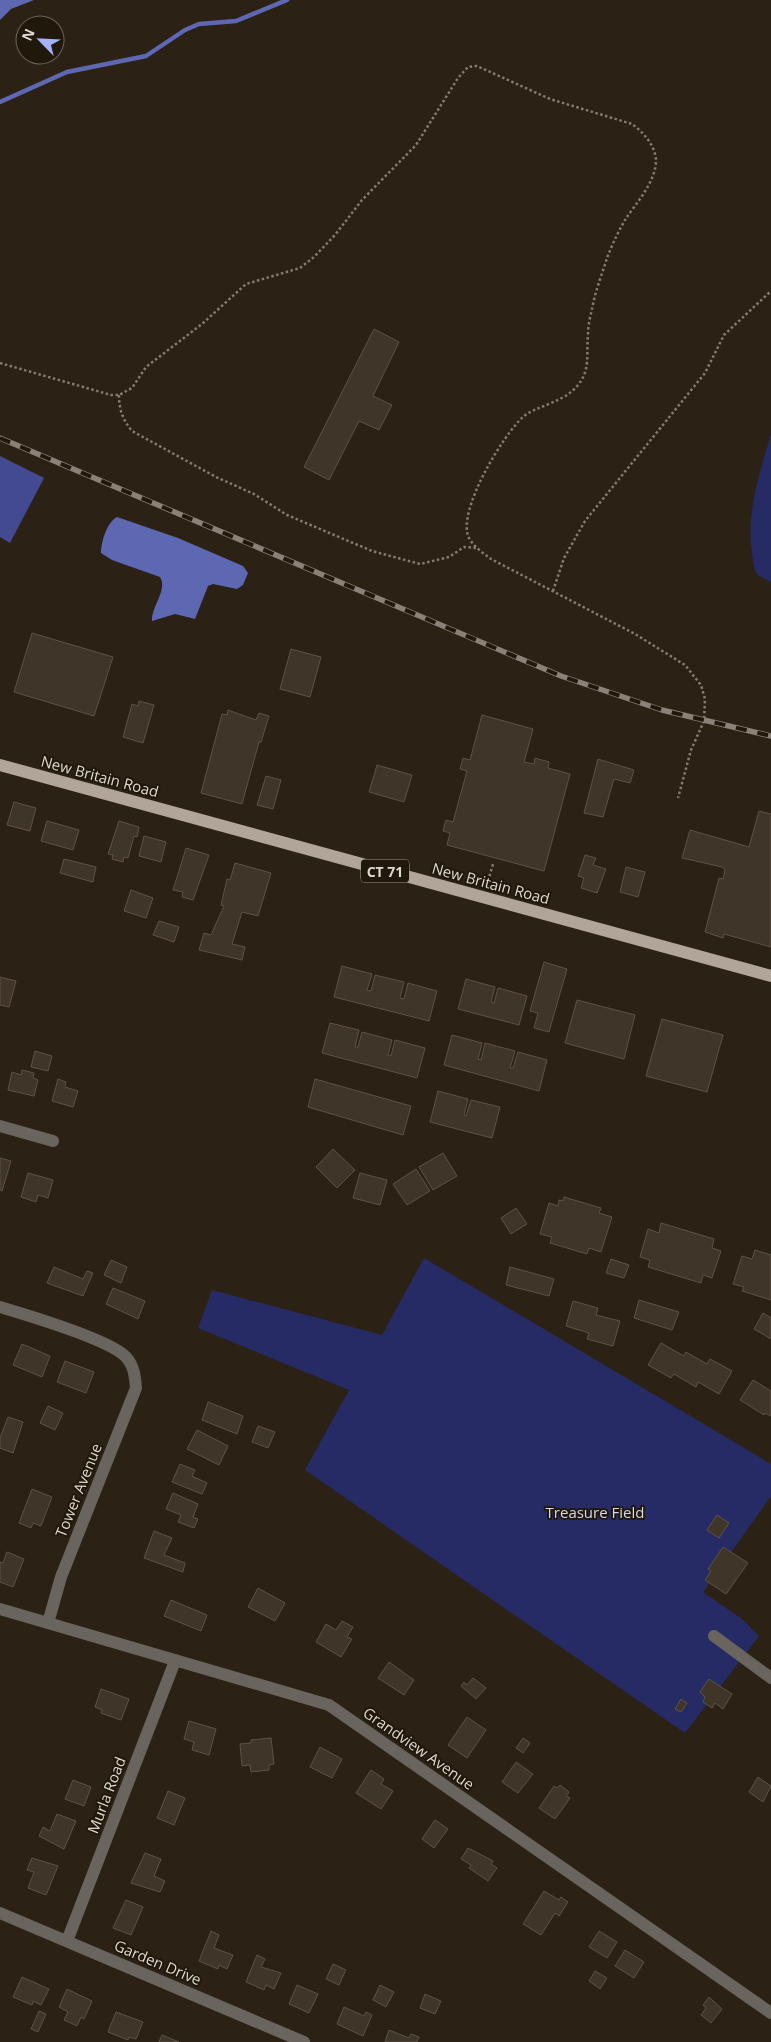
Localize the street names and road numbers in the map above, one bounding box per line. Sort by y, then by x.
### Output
street label: New Britain Road [39,751,161,801]
street label: New Britain Road [430,858,552,908]
road number: CT 71 [361,859,409,882]
street label: Tower Avenue [50,1440,106,1540]
street label: Grandview Avenue [360,1702,478,1794]
street label: Murla Road [82,1754,130,1836]
street label: Garden Drive [111,1935,205,1989]

